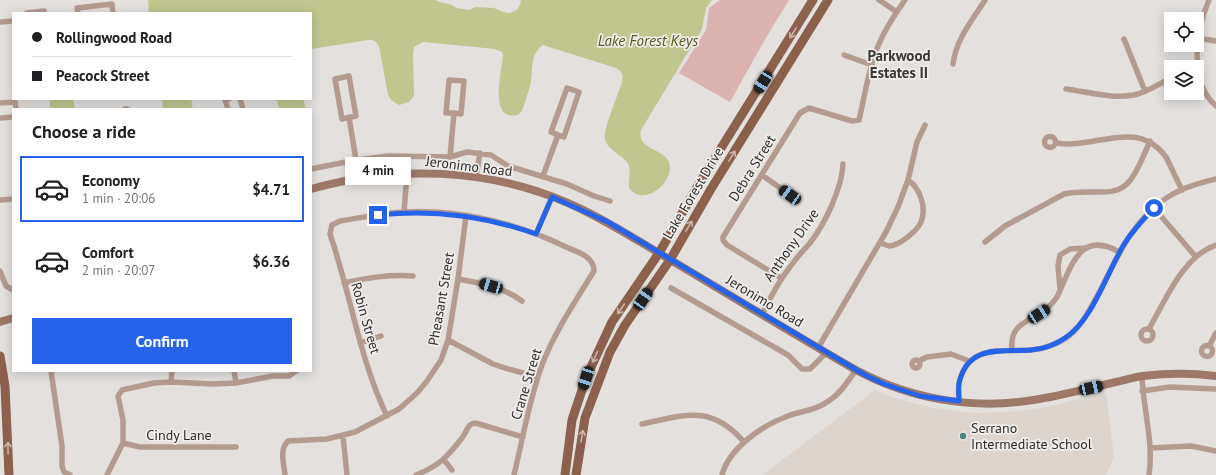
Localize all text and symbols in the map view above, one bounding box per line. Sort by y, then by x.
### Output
map controls [1164,12,1204,100]
button: locate [1164,12,1204,52]
one-way arrow [789,27,797,38]
text: Rollingwood Road [56,28,172,47]
water label: Lake Forest Keys [598,31,698,50]
district label: Parkwood Estates II [867,46,931,82]
button: layers [1164,60,1204,100]
text: Peacock Street [56,66,149,85]
car [752,69,774,95]
text: Choose a ride [32,120,136,143]
street label: Debra Street [724,131,780,205]
street label: Lake Forest Drive [659,144,727,242]
one-way arrow [728,150,736,162]
street label: Jeronimo Road [424,152,513,180]
callout: 4 min [345,157,411,185]
text: 4 min [362,162,394,179]
icon: car [34,171,70,207]
text: Economy [82,171,140,190]
text: $4.71 [252,180,290,199]
car [777,183,803,207]
text: 1 min · 20:06 [82,190,155,207]
route start [1145,199,1163,217]
street label: Anthony Drive [759,205,823,285]
route end [369,206,387,224]
one-way arrow [686,220,694,232]
icon: car [34,243,70,279]
text: Comfort [82,243,134,262]
street label: Pheasant Street [424,251,458,347]
text: $6.36 [252,252,290,271]
text: 2 min · 20:07 [82,262,155,279]
street label: Jeronimo Road [722,270,807,331]
car [478,277,504,295]
street label: Robin Street [347,280,385,356]
car [631,286,655,312]
car [1026,302,1052,326]
one-way arrow [617,303,625,314]
button: Confirm [32,318,292,364]
street label: Crane Street [507,346,545,422]
one-way arrow [591,351,598,363]
car [577,365,595,391]
car [1078,380,1104,396]
place label: Serrano Intermediate School [971,419,1092,453]
street label: Cindy Lane [146,426,212,444]
one-way arrow [578,430,586,443]
marker: Serrano Intermediate School [958,431,968,441]
one-way arrow [4,442,12,455]

